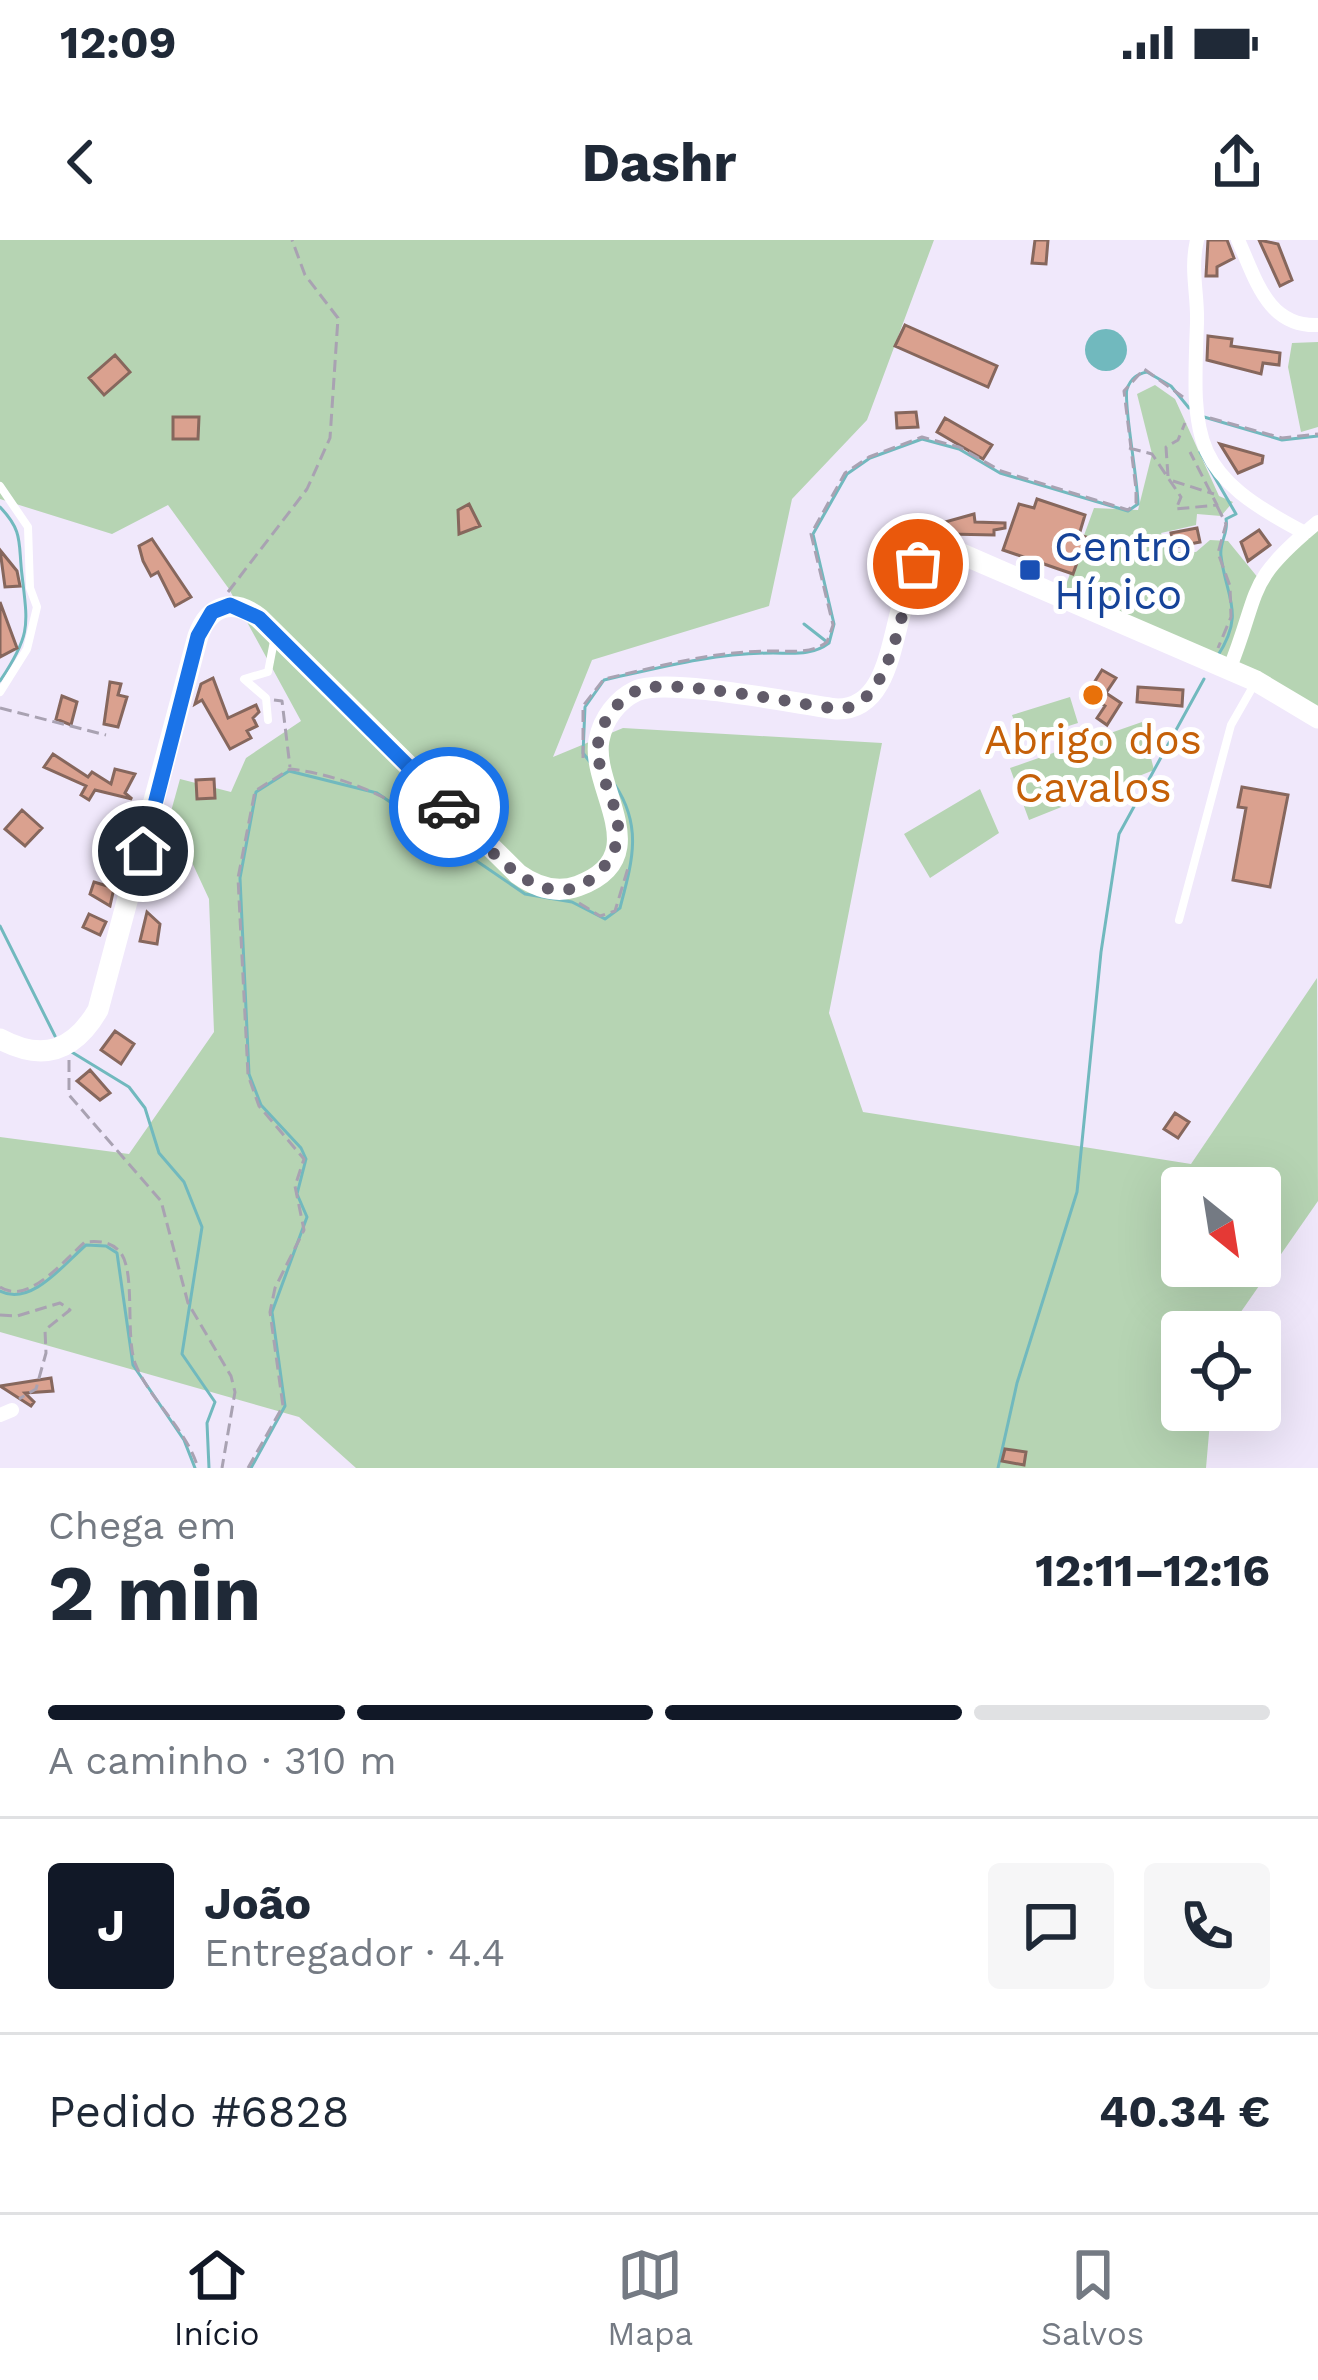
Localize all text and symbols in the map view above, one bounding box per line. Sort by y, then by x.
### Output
text: 12:09 [60,16,177,69]
icon: back [48,129,114,195]
icon: share [1204,129,1270,195]
text: Dashr [581,131,737,194]
pin [867,513,969,615]
place label: Centro Hípico [1054,522,1192,619]
icon: bag [885,531,951,597]
marker: Centro Hípico [1017,557,1043,583]
marker: Abrigo dos Cavalos [1080,682,1106,708]
place label: Abrigo dos Cavalos [984,715,1202,812]
courier [389,747,509,867]
icon: car [416,774,482,840]
pin [92,800,194,902]
icon: home [110,818,176,884]
north arrow [1161,1167,1281,1287]
map controls [1161,1167,1281,1431]
button: locate [1161,1311,1281,1431]
text: Chega em [48,1503,236,1548]
text: 12:11–12:16 [1035,1544,1270,1597]
text: 2 min [48,1547,261,1639]
text: A caminho · 310 m [48,1738,397,1783]
button: chat [988,1863,1114,1989]
button: phone [1144,1863,1270,1989]
text: João [204,1877,311,1930]
text: J [97,1899,125,1952]
text: Entregador · 4.4 [204,1930,505,1975]
text: Pedido #6828 [48,2085,350,2138]
text: 40.34 € [1099,2085,1270,2138]
tab: Início [174,2242,260,2353]
tab: Mapa [607,2242,693,2353]
tab: Salvos [1041,2242,1144,2353]

